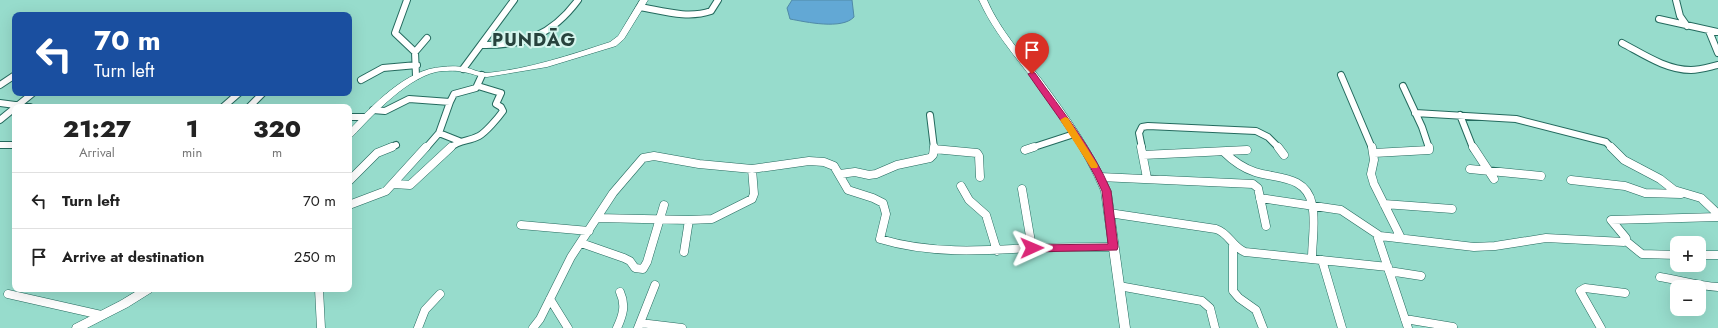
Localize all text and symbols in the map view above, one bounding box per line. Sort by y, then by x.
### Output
text: 70 m [94,20,161,61]
district label: PUNDĀG [492,27,576,53]
icon: left [28,28,80,80]
pin [1015,33,1049,74]
icon: arrive [1021,39,1043,61]
text: Turn left [94,58,154,84]
text: 21:27 [63,111,131,146]
text: 1 [186,111,198,146]
text: 320 [253,111,301,146]
text: Arrival [79,143,115,162]
text: min [182,143,202,162]
text: m [272,143,282,162]
icon: left [28,190,50,212]
text: Turn left [62,190,120,212]
text: 70 m [303,190,336,212]
position arrow [1011,227,1053,269]
map controls [1670,236,1706,316]
button: + [1670,236,1706,272]
icon: arrive [28,246,50,268]
text: Arrive at destination [62,246,204,268]
text: 250 m [294,246,336,268]
button: − [1670,280,1706,316]

